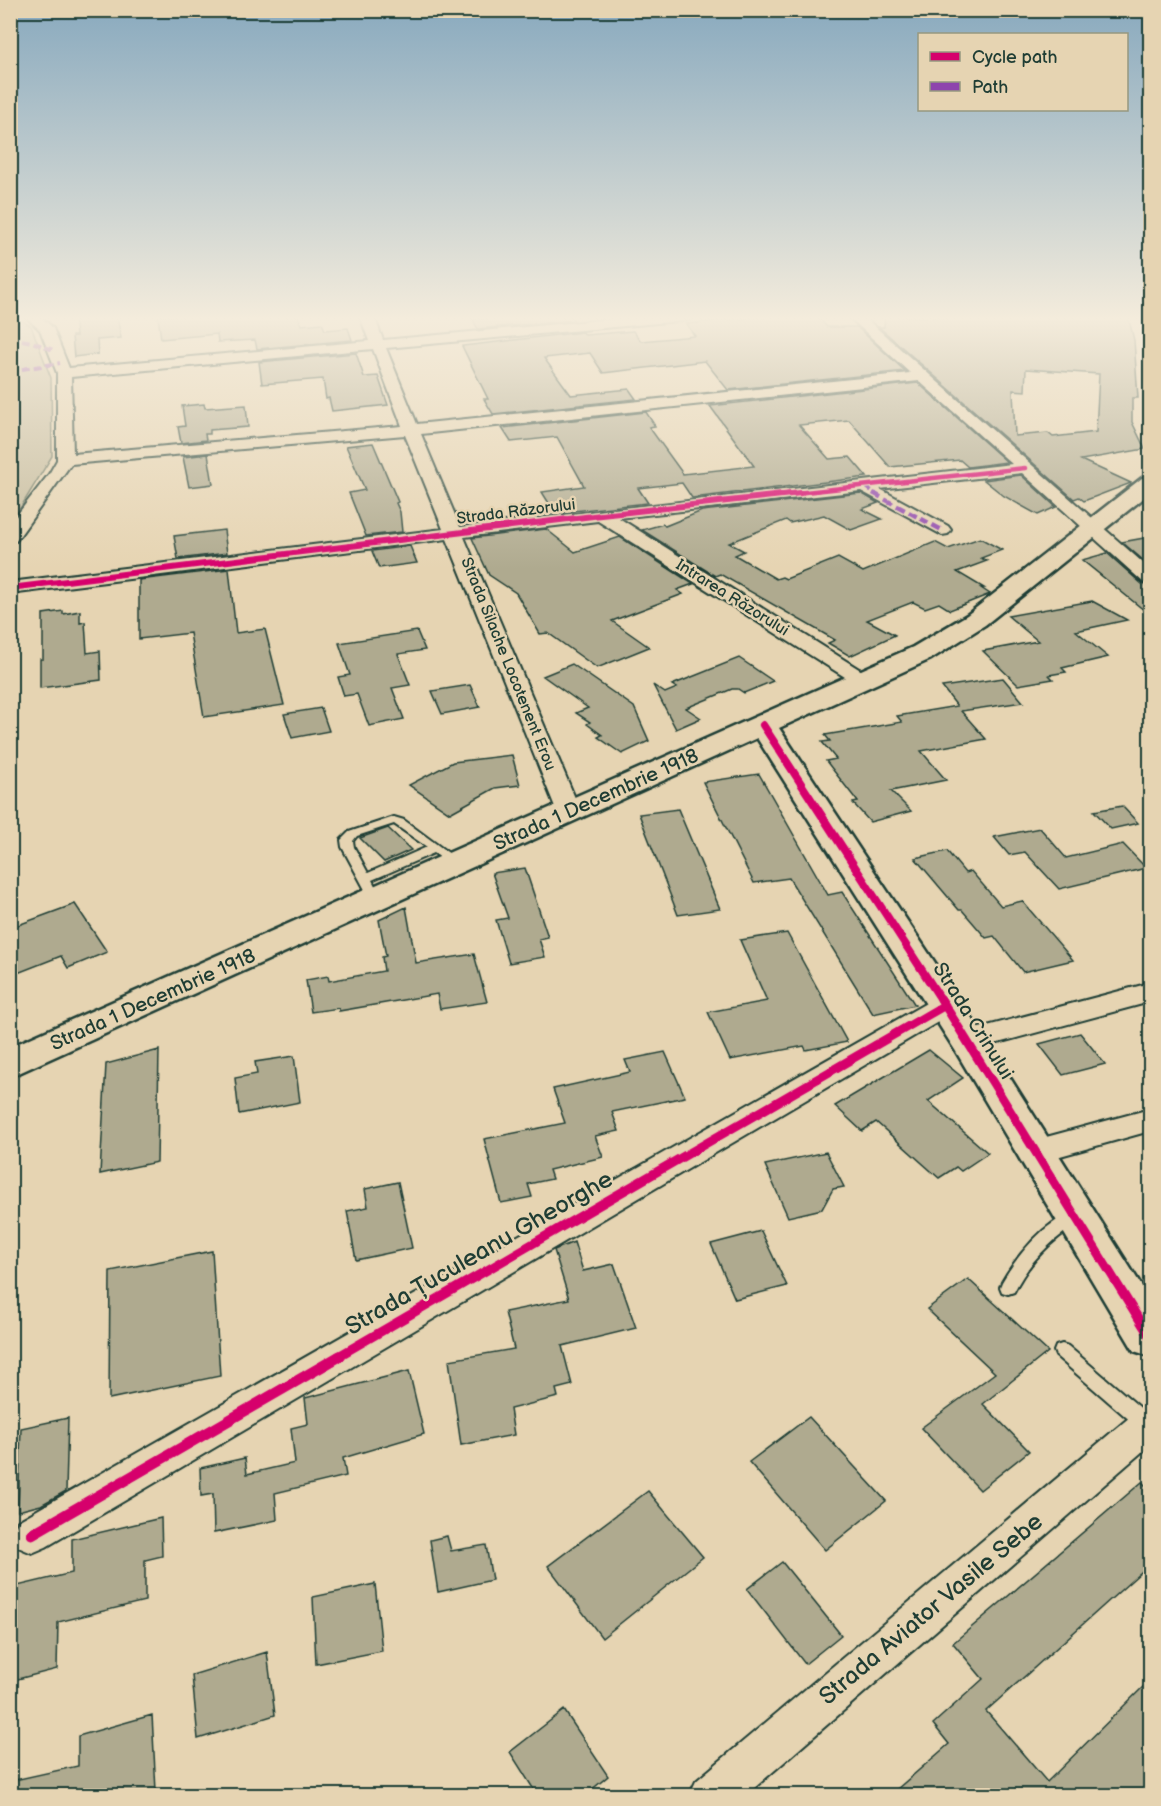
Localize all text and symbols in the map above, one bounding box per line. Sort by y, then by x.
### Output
legend [918,33,1128,111]
text: Cycle path [972,47,1058,68]
text: Path [972,77,1008,98]
street label: Strada Răzorului [456,495,576,529]
street label: Strada Silache Locotenent Erou [456,555,560,773]
street label: Intrarea Răzorului [672,556,792,640]
street label: Strada 1 Decembrie 1918 [490,744,702,856]
street label: Strada 1 Decembrie 1918 [47,944,259,1056]
street label: Strada Crinului [928,958,1018,1084]
street label: Strada Țuculeanu Gheorghe [340,1164,618,1342]
street label: Strada Aviator Vasile Sebe [813,1507,1049,1711]

